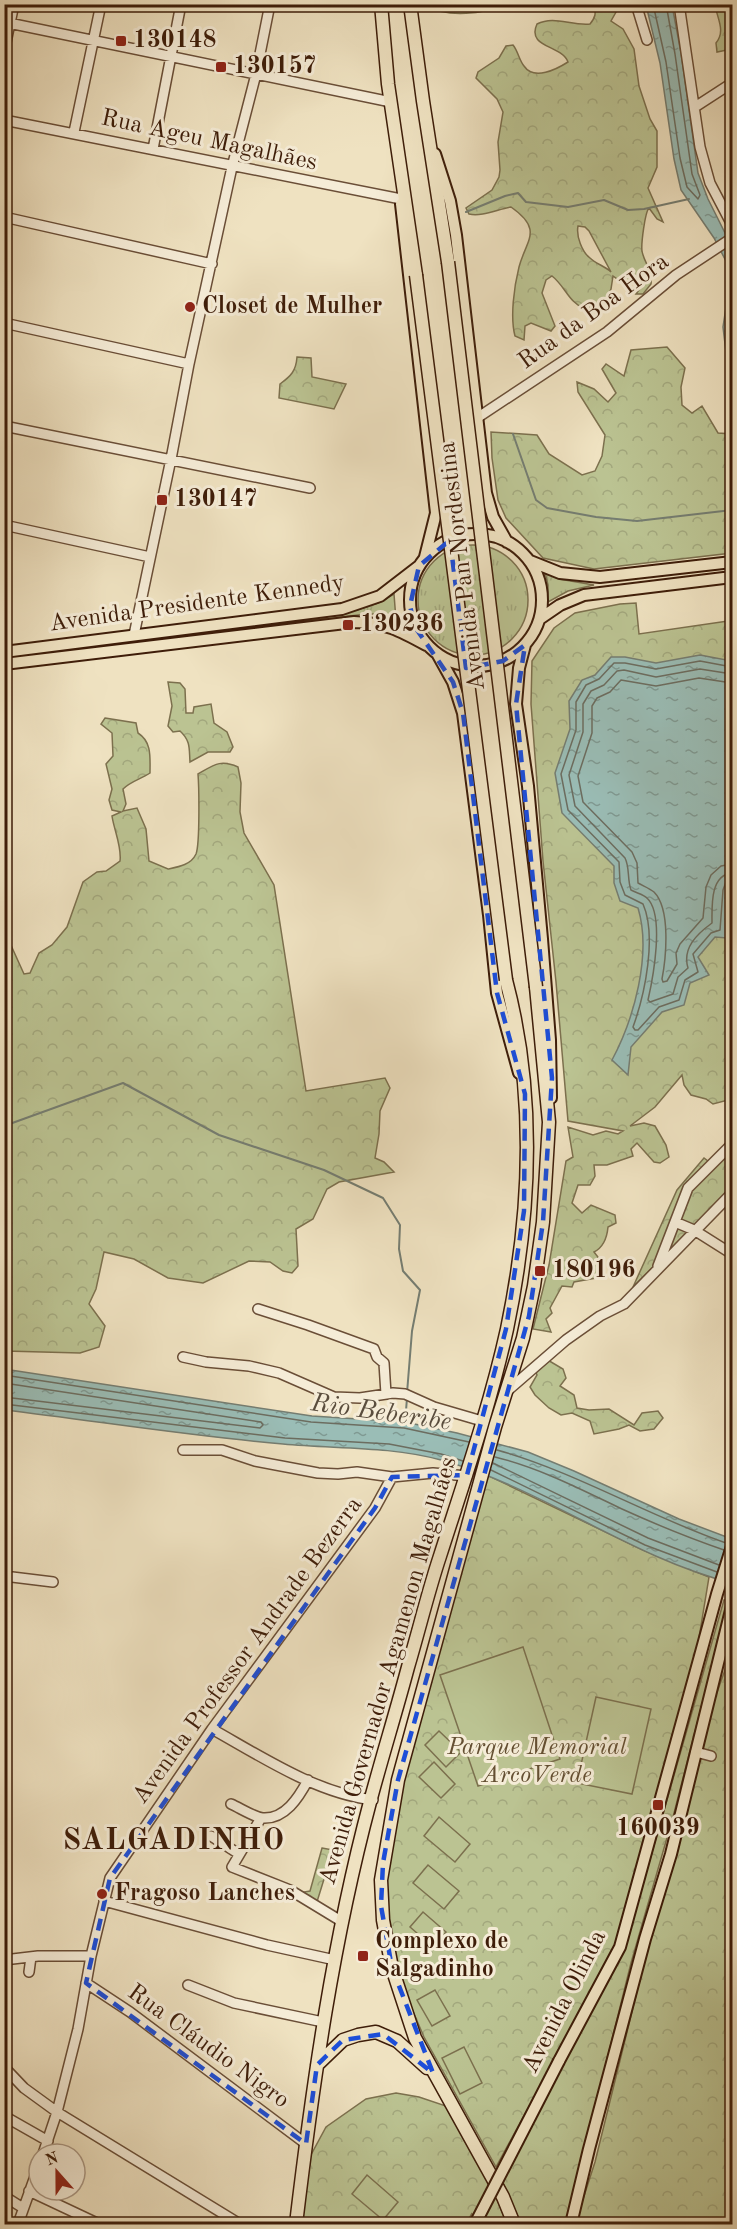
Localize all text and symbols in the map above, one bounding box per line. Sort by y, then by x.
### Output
place label: 130148 [133,29,217,53]
marker: 130148 [114,34,128,48]
place label: 130157 [233,54,317,79]
marker: 130157 [214,60,228,74]
street label: Rua Ageu Magalhães [99,106,319,176]
street label: Rua da Boa Hora [514,250,674,374]
place label: Closet de Mulher [202,295,383,319]
marker: Closet de Mulher [183,300,197,314]
street label: Avenida Pan Nordestina [436,440,490,692]
place label: 130147 [174,488,258,512]
marker: 130147 [155,493,169,507]
street label: Avenida Presidente Kennedy [48,571,347,637]
place label: 130236 [360,613,444,637]
marker: 130236 [341,618,355,632]
place label: 180196 [552,1259,636,1283]
marker: 180196 [533,1264,547,1278]
water label: Rio Beberibe [308,1390,453,1436]
street label: Avenida Governador Agamenon Magalhães [316,1454,462,1888]
street label: Avenida Professor Andrade Bezerra [129,1493,367,1809]
park label: Parque Memorial ArcoVerde [446,1736,627,1788]
marker: 160039 [651,1798,665,1812]
place label: 160039 [616,1817,700,1841]
district label: SALGADINHO [62,1826,286,1856]
place label: Fragoso Lanches [114,1882,295,1906]
marker: Fragoso Lanches [95,1887,109,1901]
street label: Avenida Olinda [519,1926,611,2077]
place label: Complexo de Salgadinho [375,1930,509,1982]
marker: Complexo de Salgadinho [356,1949,370,1963]
street label: Rua Cláudio Nigro [123,1981,293,2113]
north arrow [27,2142,87,2202]
text: N [44,2150,62,2170]

